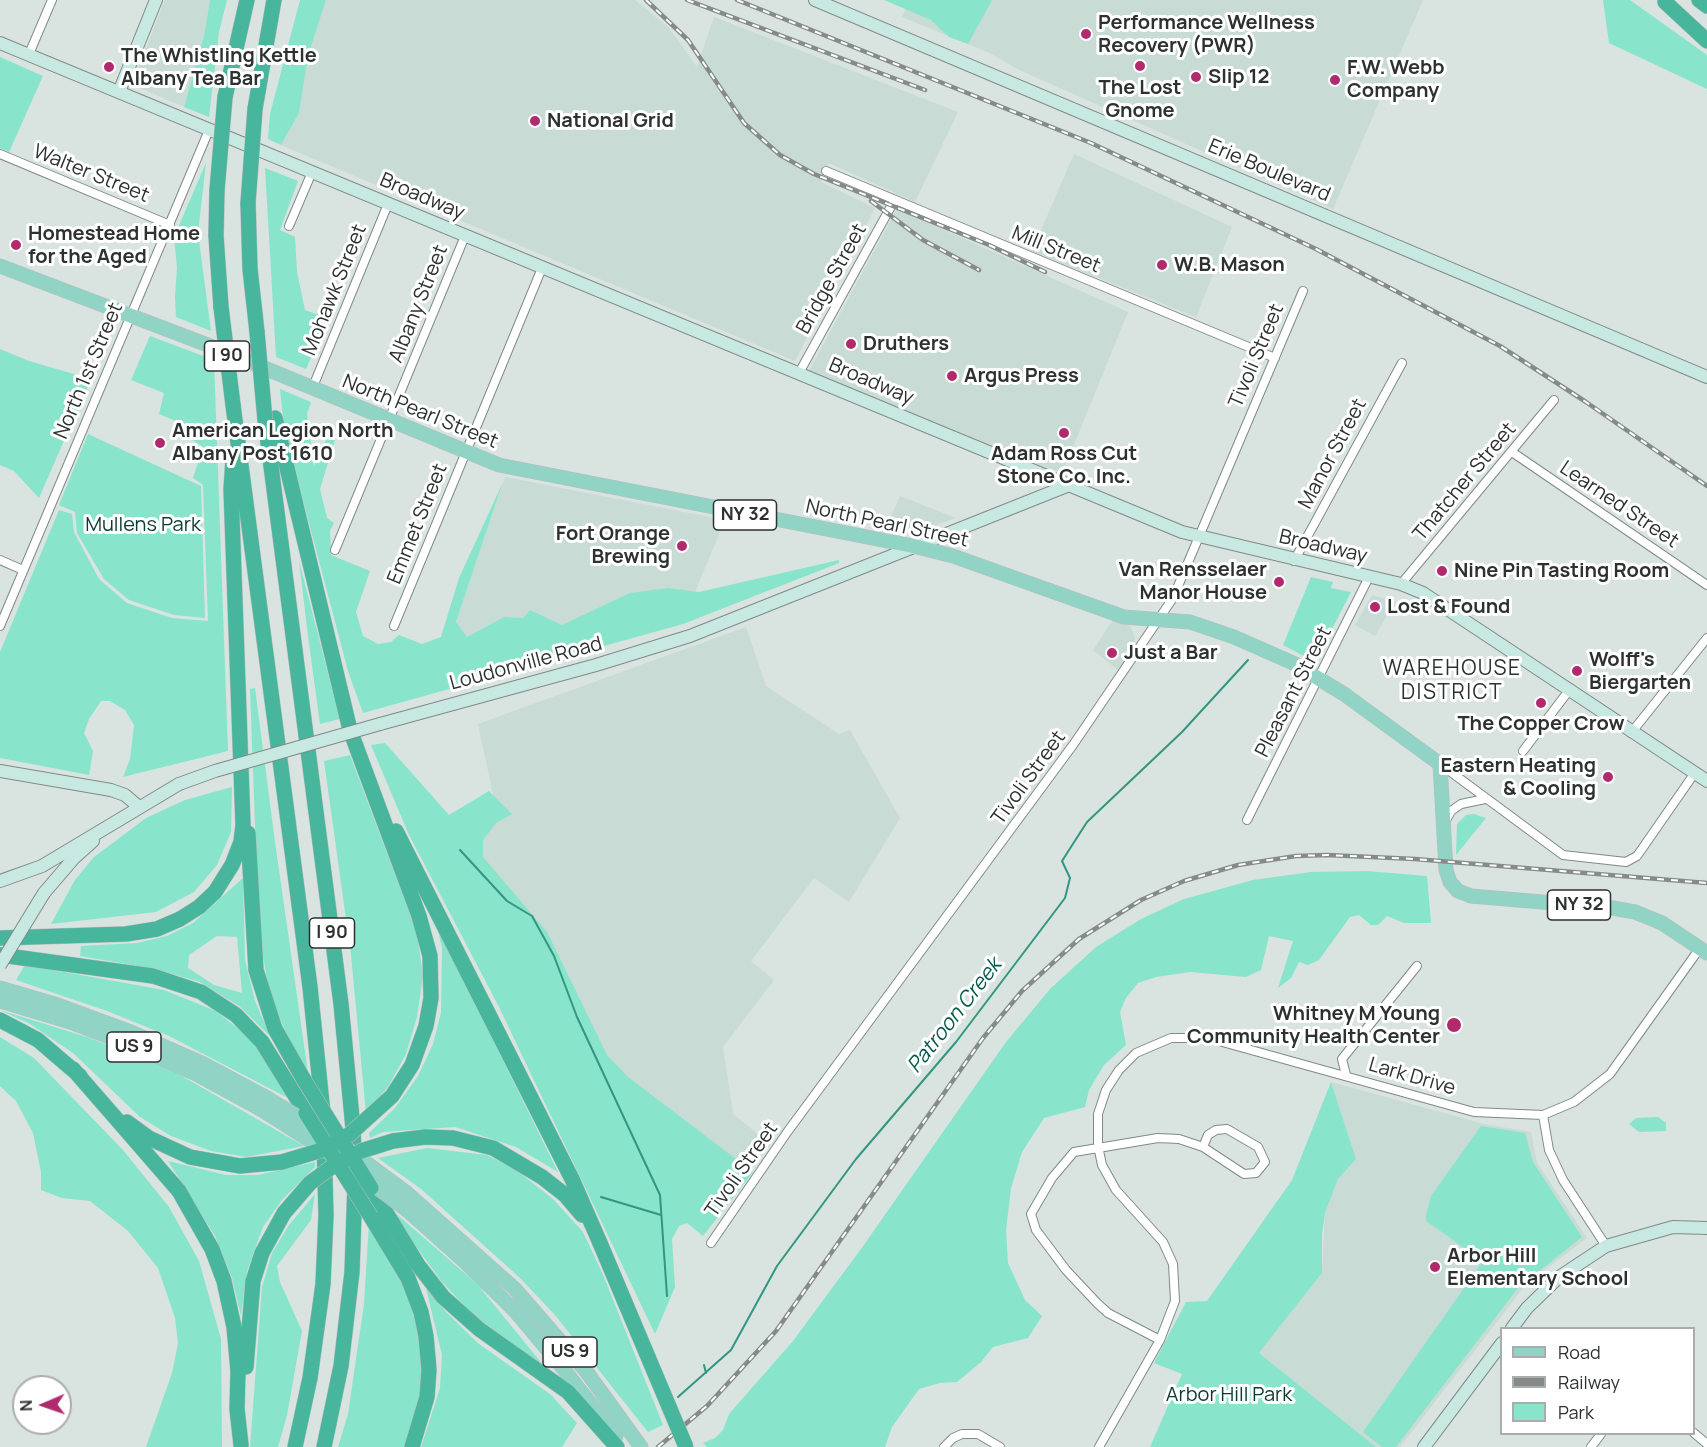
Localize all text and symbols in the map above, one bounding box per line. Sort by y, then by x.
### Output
place label: Performance Wellness Recovery (PWR) [1098,11,1315,58]
marker: Performance Wellness Recovery (PWR) [1079,27,1093,41]
place label: The Whistling Kettle Albany Tea Bar [121,44,317,91]
place label: F.W. Webb Company [1347,56,1445,103]
marker: The Lost Gnome [1133,59,1147,73]
marker: The Whistling Kettle Albany Tea Bar [102,60,116,74]
place label: Slip 12 [1208,65,1269,89]
marker: Slip 12 [1189,70,1203,84]
marker: F.W. Webb Company [1328,73,1342,87]
place label: The Lost Gnome [1099,76,1181,123]
place label: National Grid [547,109,674,133]
marker: National Grid [528,114,542,128]
street label: Erie Boulevard [1204,134,1334,208]
street label: Walter Street [30,140,152,208]
street label: Broadway [376,168,468,226]
street label: Bridge Street [792,220,872,338]
street label: Mohawk Street [298,221,372,359]
street label: Mill Street [1008,221,1104,279]
place label: Homestead Home for the Aged [28,222,200,269]
marker: Homestead Home for the Aged [9,238,23,252]
street label: Albany Street [384,242,454,366]
place label: W.B. Mason [1174,253,1285,277]
marker: W.B. Mason [1155,258,1169,272]
street label: North 1st Street [49,299,129,443]
street label: Tivoli Street [1224,301,1290,411]
place label: Druthers [863,332,949,356]
marker: Druthers [844,337,858,351]
road number: I 90 [204,341,250,371]
street label: Broadway [825,353,917,411]
place label: Argus Press [964,364,1079,388]
marker: Argus Press [945,369,959,383]
street label: North Pearl Street [339,370,501,454]
street label: Manor Street [1294,395,1372,513]
street label: Thatcher Street [1409,418,1521,546]
place label: American Legion North Albany Post 1610 [172,419,394,466]
marker: Adam Ross Cut Stone Co. Inc. [1057,426,1071,440]
marker: American Legion North Albany Post 1610 [153,436,167,450]
place label: Adam Ross Cut Stone Co. Inc. [991,442,1137,489]
street label: Learned Street [1555,456,1683,554]
street label: Emmet Street [383,460,453,588]
street label: North Pearl Street [803,495,971,553]
road number: NY 32 [714,500,777,530]
park label: Mullens Park [85,513,201,537]
place label: Fort Orange Brewing [556,522,670,569]
street label: Broadway [1277,525,1369,569]
marker: Fort Orange Brewing [675,539,689,553]
place label: Van Rensselaer Manor House [1119,558,1267,605]
place label: Nine Pin Tasting Room [1454,559,1669,583]
marker: Nine Pin Tasting Room [1435,564,1449,578]
marker: Van Rensselaer Manor House [1272,575,1286,589]
place label: Lost & Found [1387,595,1510,619]
marker: Lost & Found [1368,600,1382,614]
street label: Pleasant Street [1251,623,1337,761]
street label: Loudonville Road [447,632,605,696]
place label: Just a Bar [1124,641,1218,665]
marker: Just a Bar [1105,646,1119,660]
place label: Wolff's Biergarten [1589,648,1691,695]
district label: WAREHOUSE DISTRICT [1383,656,1521,706]
marker: Wolff's Biergarten [1570,664,1584,678]
marker: The Copper Crow [1534,696,1548,710]
place label: The Copper Crow [1457,712,1625,736]
street label: Tivoli Street [987,726,1071,830]
place label: Eastern Heating & Cooling [1440,754,1596,801]
marker: Eastern Heating & Cooling [1601,770,1615,784]
road number: NY 32 [1548,890,1610,920]
road number: I 90 [310,918,354,948]
water label: Patroon Creek [902,954,1008,1078]
place label: Whitney M Young Community Health Center [1187,1002,1440,1049]
marker: Whitney M Young Community Health Center [1445,1016,1463,1034]
road number: US 9 [107,1032,161,1062]
street label: Lark Drive [1366,1053,1458,1101]
street label: Tivoli Street [701,1118,783,1222]
place label: Arbor Hill Elementary School [1447,1244,1629,1291]
marker: Arbor Hill Elementary School [1428,1260,1442,1274]
legend [1500,1327,1695,1435]
road number: US 9 [543,1337,597,1367]
text: Road [1558,1340,1601,1364]
text: Railway [1558,1370,1620,1394]
north arrow [12,1375,72,1435]
park label: Arbor Hill Park [1166,1383,1292,1407]
text: N [15,1399,37,1412]
text: Park [1558,1400,1594,1424]

